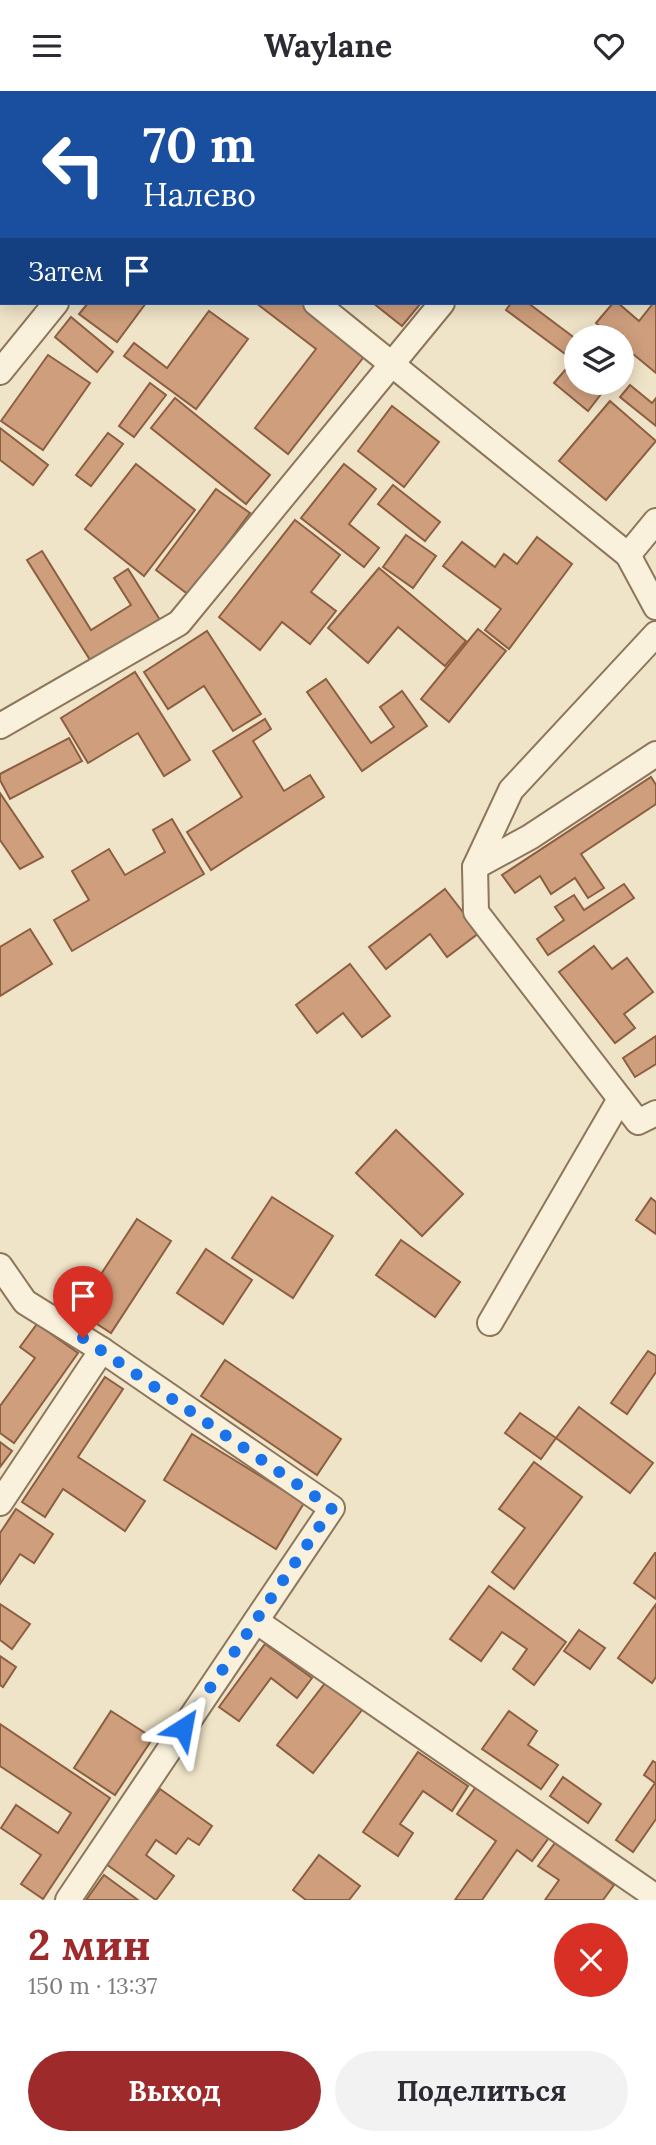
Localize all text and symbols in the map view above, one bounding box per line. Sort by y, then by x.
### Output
text: Waylane [264,25,392,66]
icon: menu [28,27,66,65]
icon: heart [590,27,628,65]
text: 70 m [143,113,255,175]
icon: left [28,119,119,210]
text: Налево [143,174,256,215]
icon: arrive [118,252,156,290]
text: Затем [28,255,104,288]
map controls [564,325,634,395]
button: layers [564,325,634,395]
pin [53,1266,113,1338]
icon: arrive [64,1277,102,1315]
position arrow [146,1691,220,1765]
text: 2 мин [28,1918,151,1972]
button: close [554,1923,628,1997]
text: 150 m · 13:37 [28,1971,157,2000]
button: Выход [28,2051,321,2131]
button: Поделиться [335,2051,628,2131]

